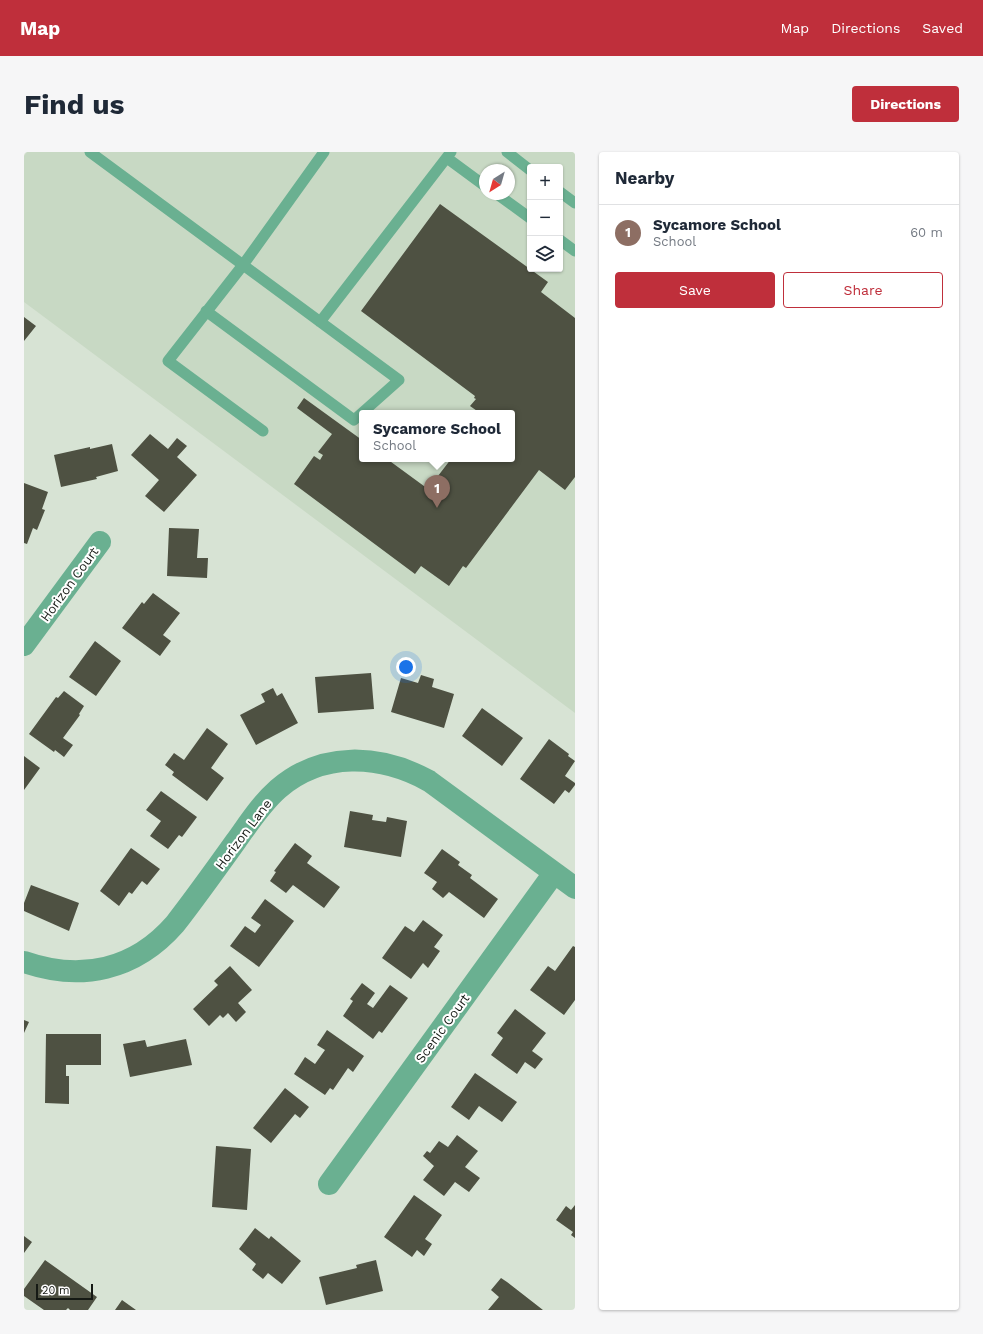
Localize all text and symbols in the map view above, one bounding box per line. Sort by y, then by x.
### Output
text: Map [20,17,60,40]
text: Map [781,20,809,36]
text: Directions [831,20,900,36]
text: Saved [922,20,963,36]
button: Directions [852,86,959,122]
text: Find us [24,88,124,121]
north arrow [479,164,515,200]
map controls [527,164,563,272]
button: + [527,164,563,200]
text: Nearby [615,168,674,188]
button: − [527,200,563,236]
text: Sycamore School [653,216,781,234]
text: 1 [625,225,631,240]
text: 60 m [910,225,943,240]
text: School [653,234,696,249]
button: layers [527,236,563,272]
button: Save [615,272,775,308]
button: Share [783,272,943,308]
popup [359,410,515,462]
text: Sycamore School [373,420,501,438]
text: School [373,438,416,453]
pin: 1 [424,475,450,508]
street label: Horizon Court [37,544,102,624]
your location [396,657,416,677]
street label: Horizon Lane [212,796,275,872]
street label: Scenic Court [412,991,473,1066]
scale bar [36,1282,93,1301]
text: 20 m [42,1284,70,1297]

